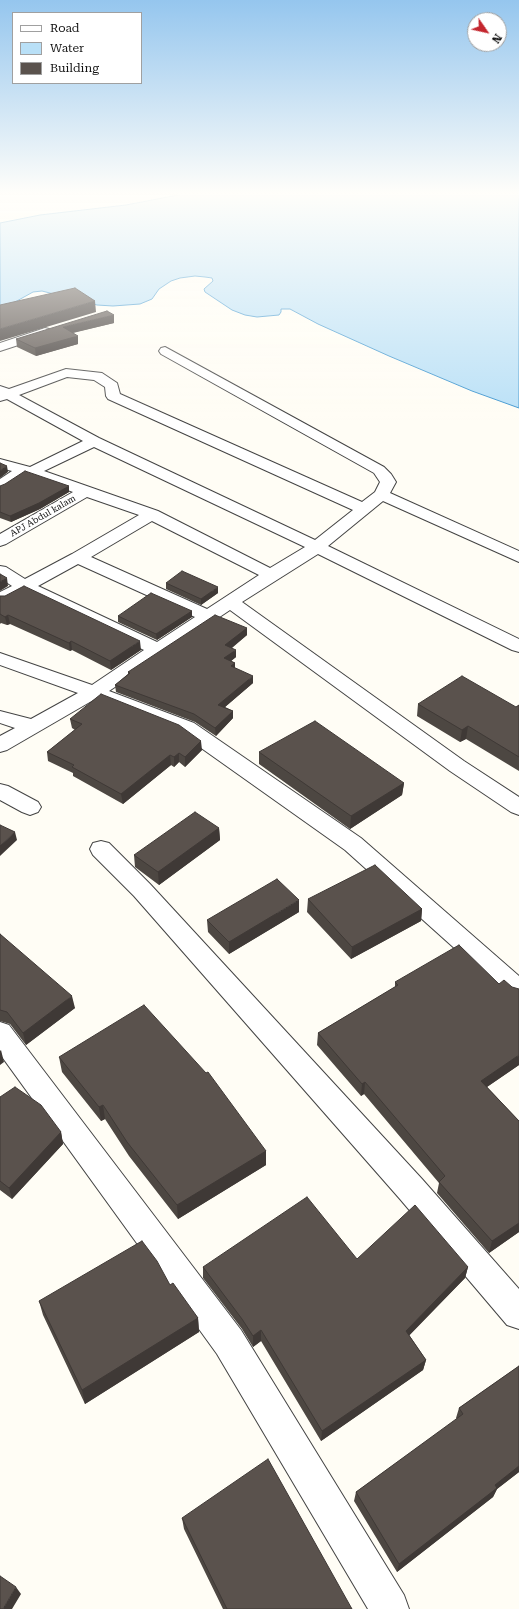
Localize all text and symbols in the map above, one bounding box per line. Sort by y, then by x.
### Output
legend [12,12,142,84]
north arrow [467,12,507,52]
text: Road [50,21,79,35]
text: N [489,31,504,46]
text: Water [50,41,84,55]
text: Building [50,61,99,75]
street label: APJ Abdul kalam [8,493,78,539]

